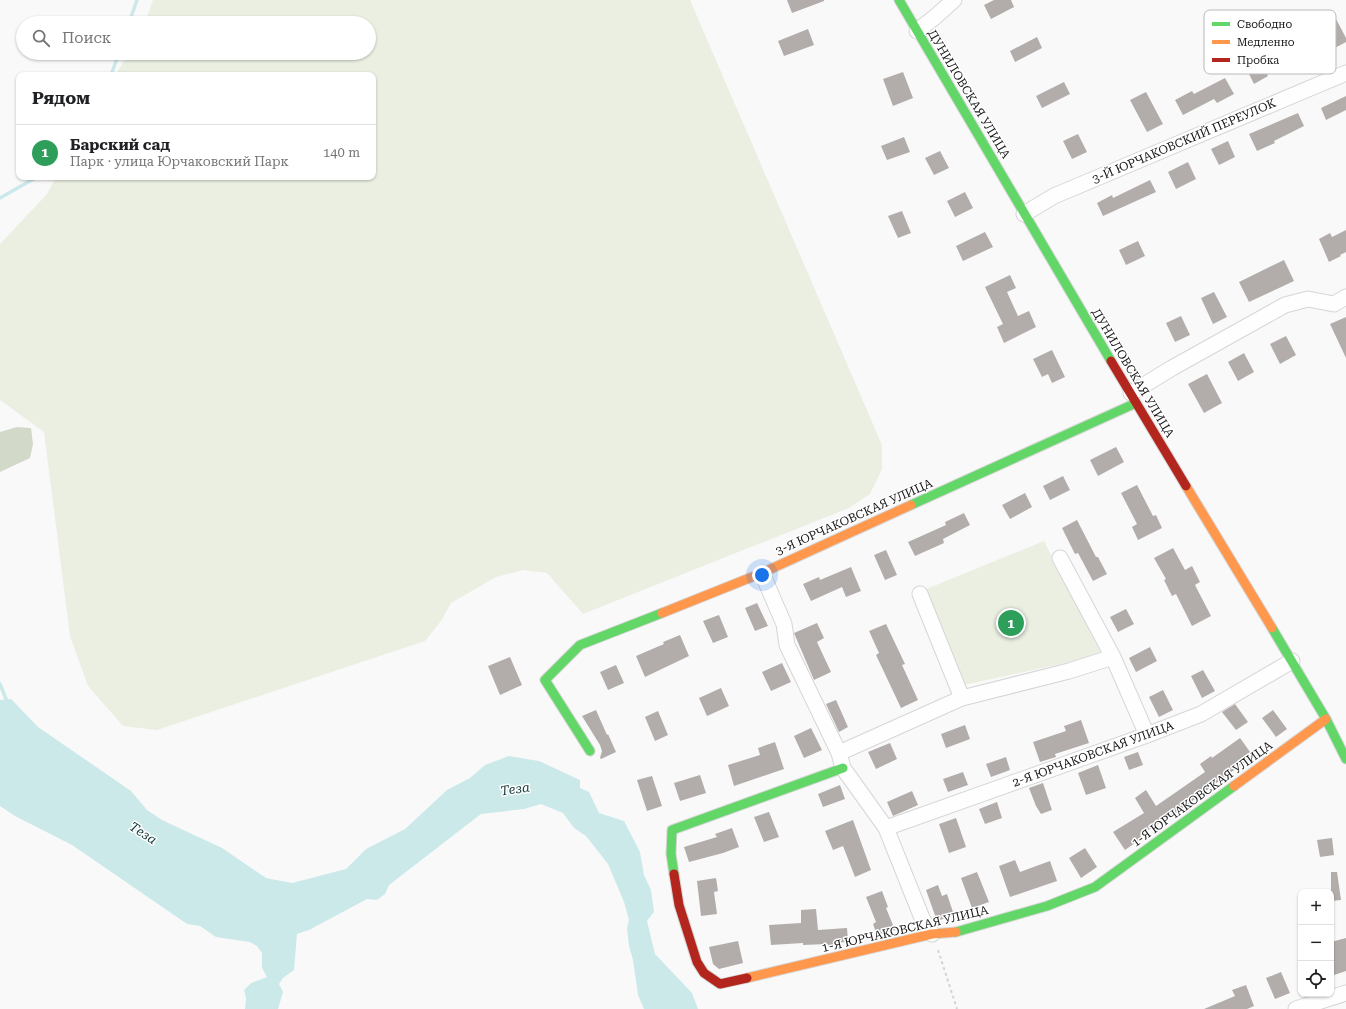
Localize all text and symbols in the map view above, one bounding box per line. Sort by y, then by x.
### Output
legend [1204,10,1336,74]
search box [16,16,376,60]
text: Свободно [1237,18,1293,31]
icon: search [30,27,52,49]
street label: ДУНИЛОВСКАЯ УЛИЦА [925,27,1013,162]
text: Поиск [62,29,111,47]
text: Медленно [1237,36,1295,49]
text: Пробка [1237,54,1279,67]
text: Рядом [32,88,90,108]
street label: 3-Й ЮРЧАКОВСКИЙ ПЕРЕУЛОК [1090,96,1278,186]
text: Барский сад [70,136,170,154]
text: 1 [41,145,49,160]
text: 140 m [323,145,360,160]
text: Парк · улица Юрчаковский Парк [70,154,289,169]
street label: ДУНИЛОВСКАЯ УЛИЦА [1089,306,1177,441]
street label: 3-Я ЮРЧАКОВСКАЯ УЛИЦА [773,476,935,558]
your location [752,565,772,585]
pin: 1 [998,608,1024,638]
street label: 2-Я ЮРЧАКОВСКАЯ УЛИЦА [1011,718,1176,790]
street label: 1-Я ЮРЧАКОВСКАЯ УЛИЦА [1129,738,1276,850]
water label: Теза [499,779,531,798]
water label: Теза [126,819,160,847]
map controls [1298,889,1334,997]
button: + [1298,889,1334,925]
street label: 1-Я ЮРЧАКОВСКАЯ УЛИЦА [820,903,990,955]
button: − [1298,925,1334,961]
button: locate [1298,961,1334,997]

